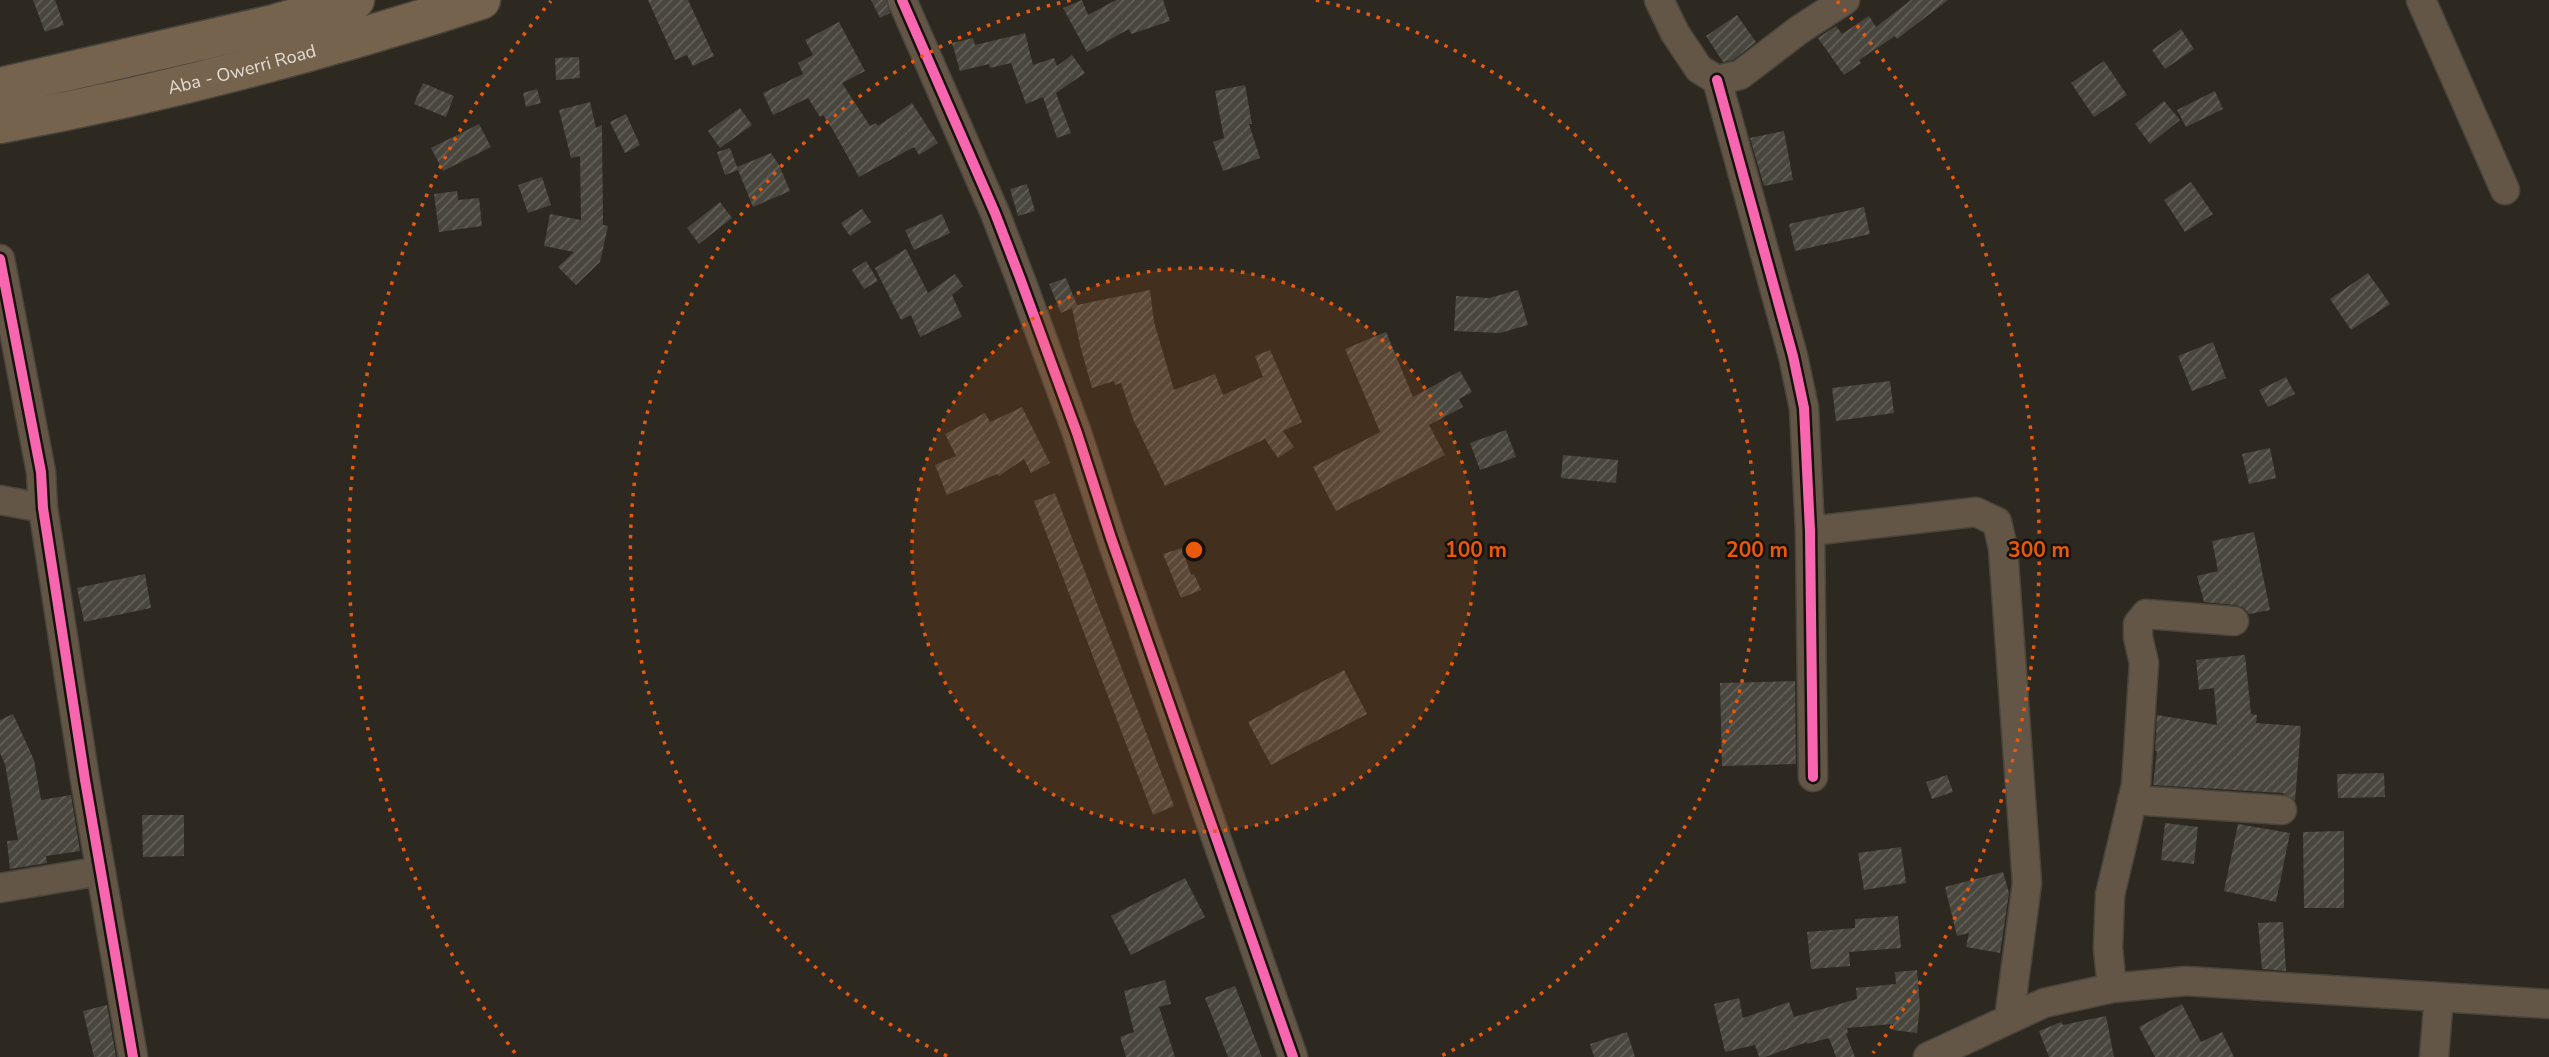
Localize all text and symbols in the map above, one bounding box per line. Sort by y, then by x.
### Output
street label: Aba - Owerri Road [165,39,319,100]
text: 100 m [1445,536,1507,564]
text: 200 m [1726,536,1788,564]
text: 300 m [2008,536,2070,564]
centre of rings [1182,538,1206,562]

